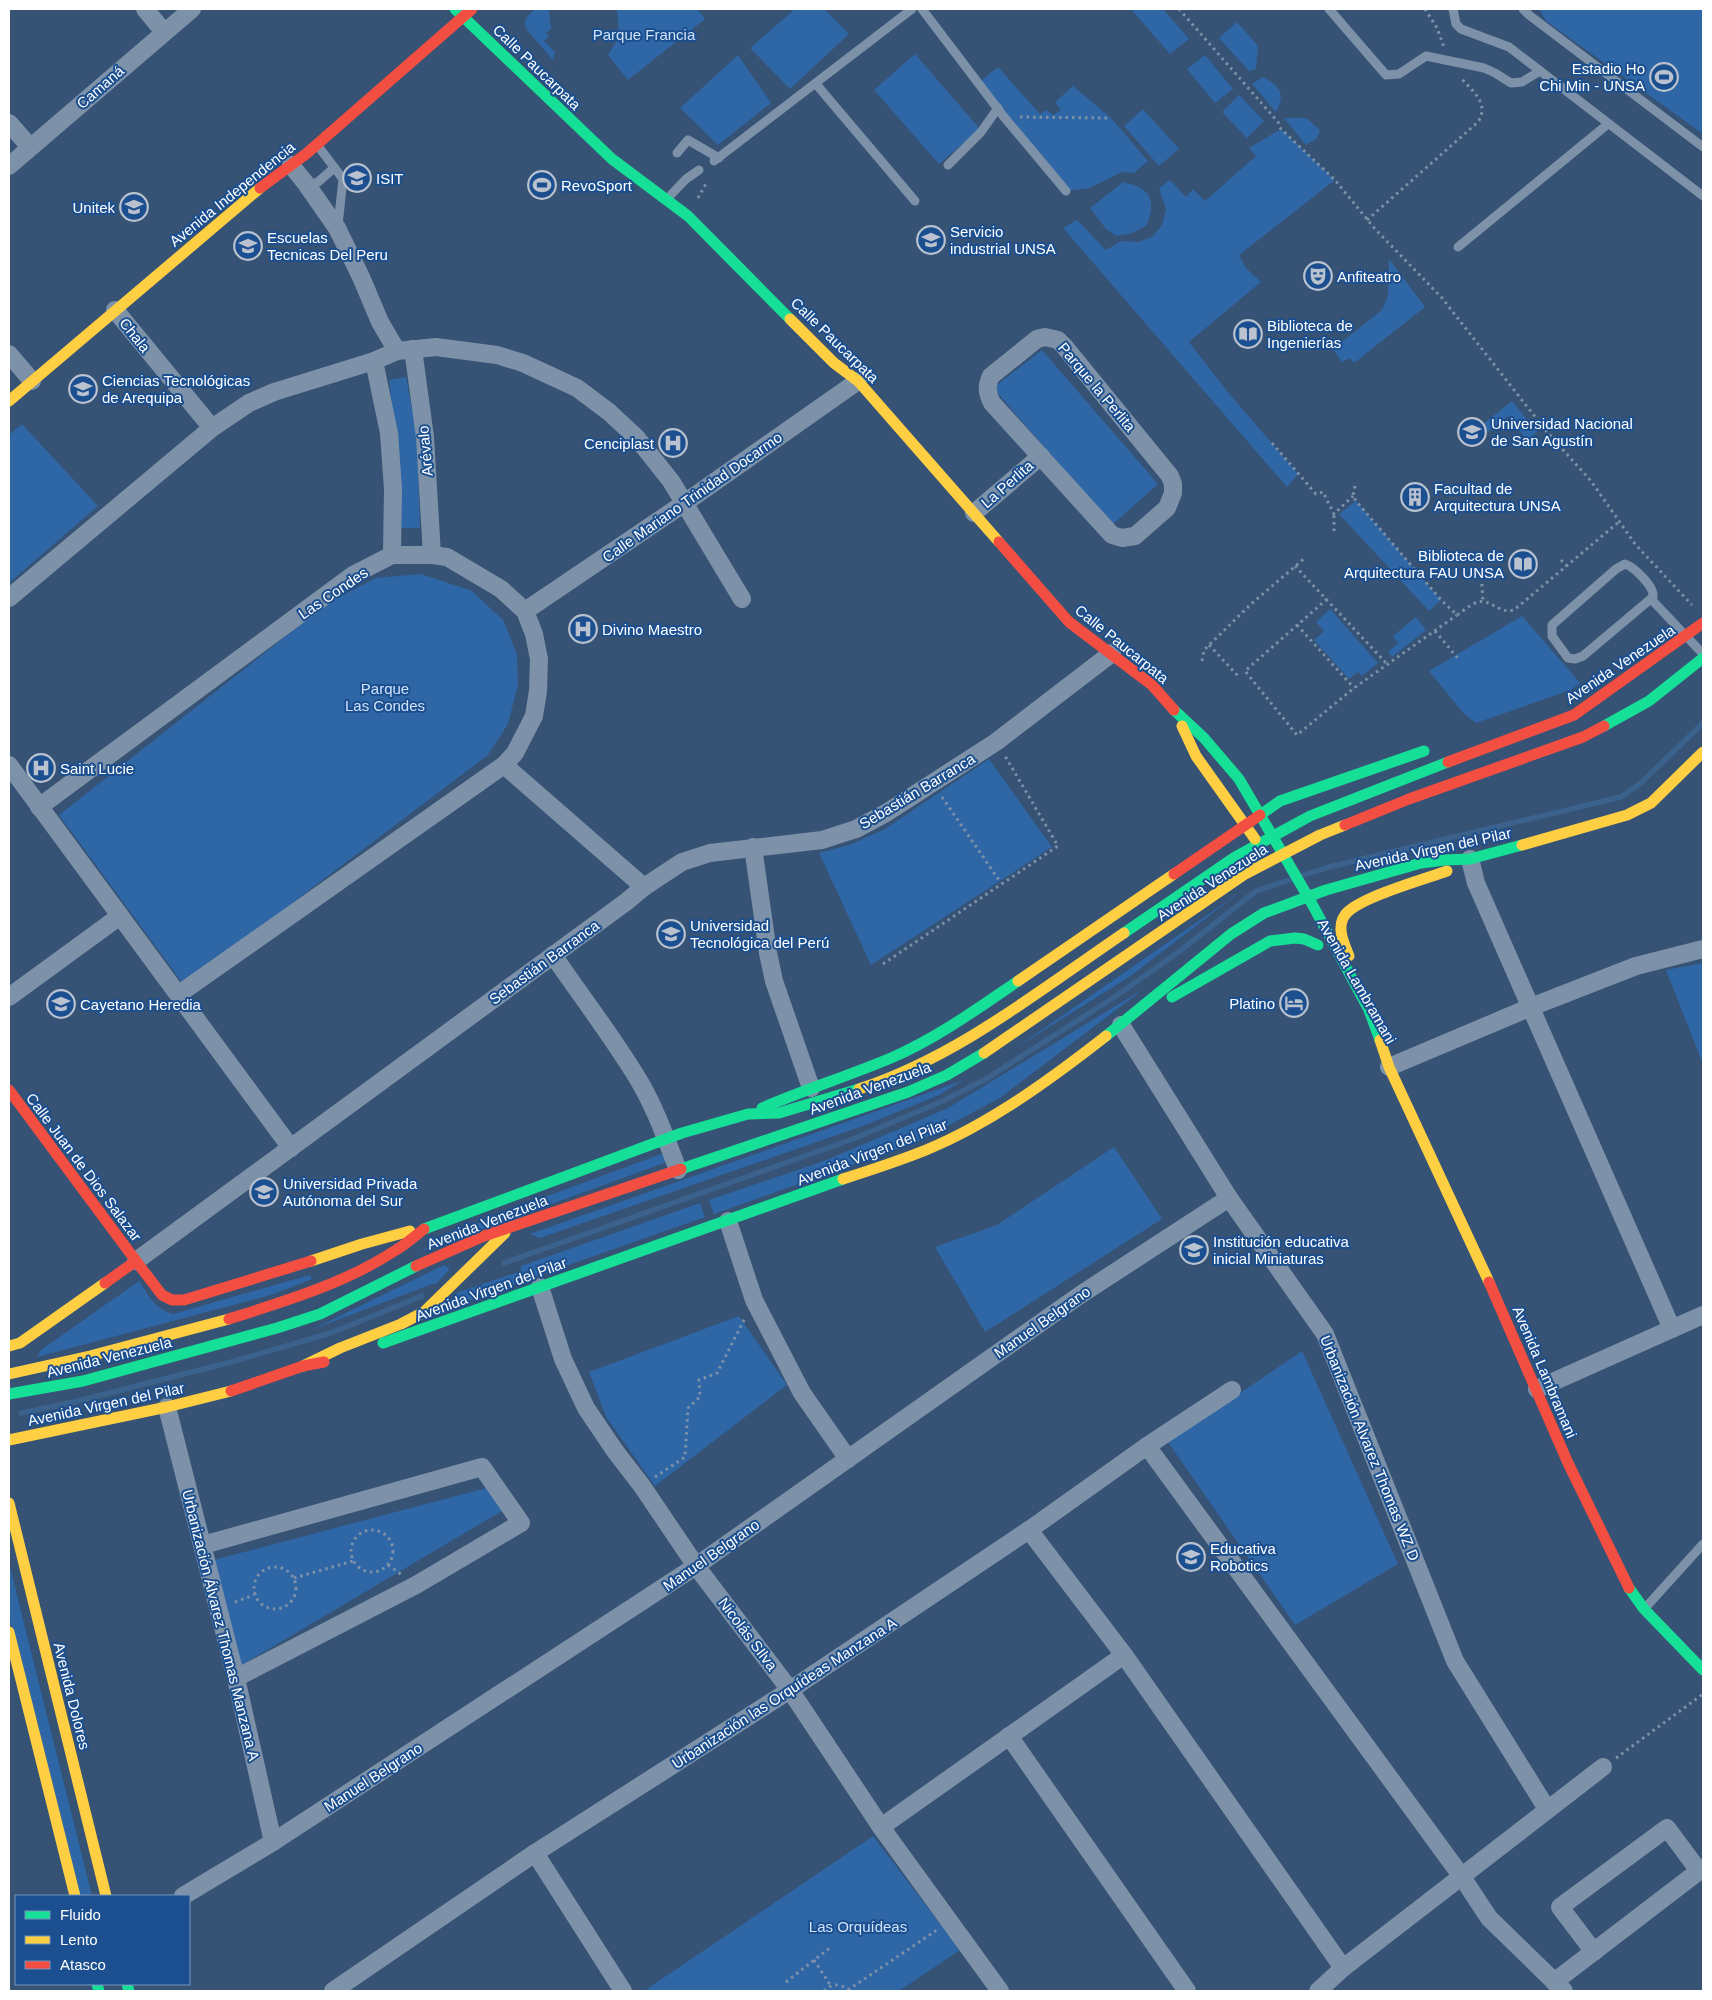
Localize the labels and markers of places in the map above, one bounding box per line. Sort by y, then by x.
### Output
place label: Estadio Ho Chi Min - UNSA [1539,60,1645,94]
sports icon: Estadio Ho Chi Min - UNSA [1649,62,1679,92]
school or university icon: ISIT [342,163,372,193]
place label: ISIT [376,170,404,187]
sports icon: RevoSport [527,170,557,200]
place label: RevoSport [561,177,633,194]
school or university icon: Unitek [119,192,149,222]
place label: Unitek [72,199,115,216]
place label: Servicio industrial UNSA [950,223,1056,257]
school or university icon: Servicio industrial UNSA [916,225,946,255]
place label: Escuelas Tecnicas Del Peru [267,229,388,263]
school or university icon: Escuelas Tecnicas Del Peru [233,231,263,261]
theatre icon: Anfiteatro [1303,261,1333,291]
place label: Anfiteatro [1337,268,1401,285]
place label: Biblioteca de Ingenierías [1267,317,1353,351]
library icon: Biblioteca de Ingenierías [1233,319,1263,349]
place label: Ciencias Tecnológicas de Arequipa [102,372,250,406]
school or university icon: Ciencias Tecnológicas de Arequipa [68,374,98,404]
place label: Universidad Nacional de San Agustín [1491,415,1633,449]
school or university icon: Universidad Nacional de San Agustín [1457,417,1487,447]
hospital icon: Cenciplast [658,428,688,458]
place label: Cenciplast [584,435,655,452]
place label: Facultad de Arquitectura UNSA [1434,480,1561,514]
building icon: Facultad de Arquitectura UNSA [1400,482,1430,512]
place label: Biblioteca de Arquitectura FAU UNSA [1344,547,1504,581]
library icon: Biblioteca de Arquitectura FAU UNSA [1508,549,1538,579]
hospital icon: Divino Maestro [568,614,598,644]
place label: Divino Maestro [602,621,702,638]
hospital icon: Saint Lucie [26,753,56,783]
place label: Saint Lucie [60,760,134,777]
place label: Universidad Tecnológica del Perú [690,917,829,951]
school or university icon: Universidad Tecnológica del Perú [656,919,686,949]
hotel icon: Platino [1279,988,1309,1018]
school or university icon: Cayetano Heredia [46,989,76,1019]
place label: Platino [1229,995,1275,1012]
place label: Cayetano Heredia [80,996,202,1013]
place label: Universidad Privada Autónoma del Sur [283,1175,418,1209]
school or university icon: Universidad Privada Autónoma del Sur [249,1177,279,1207]
place label: Institución educativa inicial Miniaturas [1213,1233,1350,1267]
school or university icon: Institución educativa inicial Miniaturas [1179,1235,1209,1265]
place label: Educativa Robotics [1210,1540,1277,1574]
school or university icon: Educativa Robotics [1176,1542,1206,1572]

